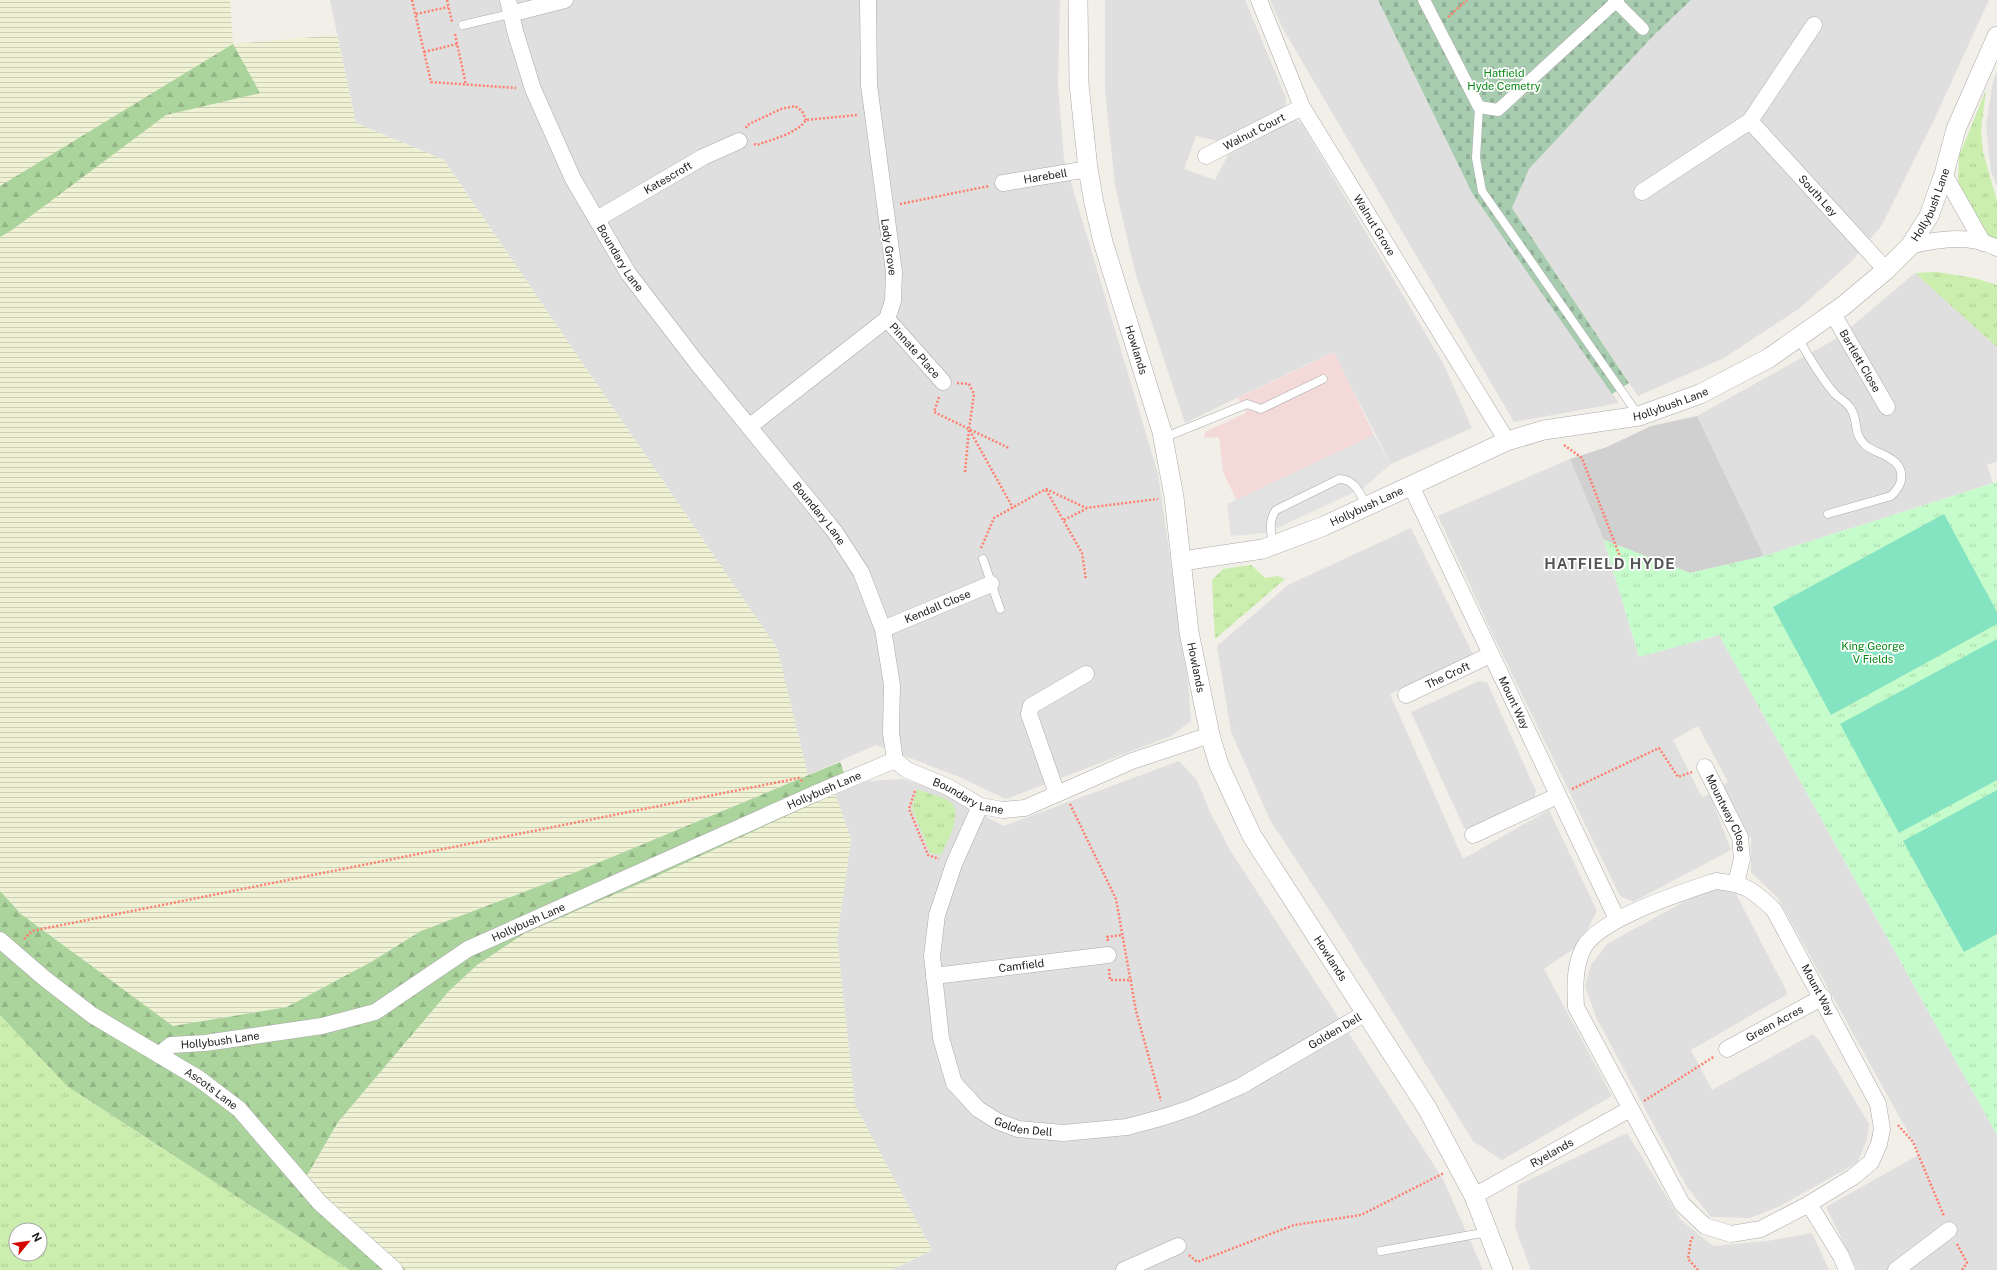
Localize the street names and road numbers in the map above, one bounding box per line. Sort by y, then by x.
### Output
street label: Walnut Court [1221,111,1287,152]
street label: Katescroft [642,159,694,196]
street label: Harebell [1023,166,1068,186]
street label: Hollybush Lane [1909,167,1951,243]
street label: South Ley [1796,173,1840,219]
street label: Walnut Grove [1351,193,1398,258]
street label: Lady Grove [879,218,899,276]
street label: Boundary Lane [595,222,646,294]
street label: Pinnate Place [887,320,943,381]
street label: Howlands [1123,324,1150,376]
street label: Bartlett Close [1837,327,1883,394]
street label: Hollybush Lane [1632,385,1710,423]
street label: Boundary Lane [791,479,848,547]
street label: Hollybush Lane [1328,484,1405,528]
street label: Kendall Close [903,587,972,625]
street label: Howlands [1185,641,1207,694]
street label: The Croft [1423,660,1472,691]
street label: Mount Way [1496,674,1532,731]
street label: Hollybush Lane [785,769,863,811]
street label: Mountway Close [1704,772,1747,852]
street label: Boundary Lane [931,775,1005,816]
street label: Hollybush Lane [490,900,567,944]
street label: Howlands [1312,934,1350,983]
street label: Camfield [998,957,1045,974]
street label: Mount Way [1799,962,1837,1018]
street label: Green Acres [1744,1003,1806,1044]
street label: Golden Dell [1306,1011,1364,1051]
street label: Hollybush Lane [180,1029,260,1050]
street label: Ascots Lane [183,1066,240,1112]
street label: Golden Dell [992,1114,1053,1138]
street label: Ryelands [1528,1136,1576,1169]

